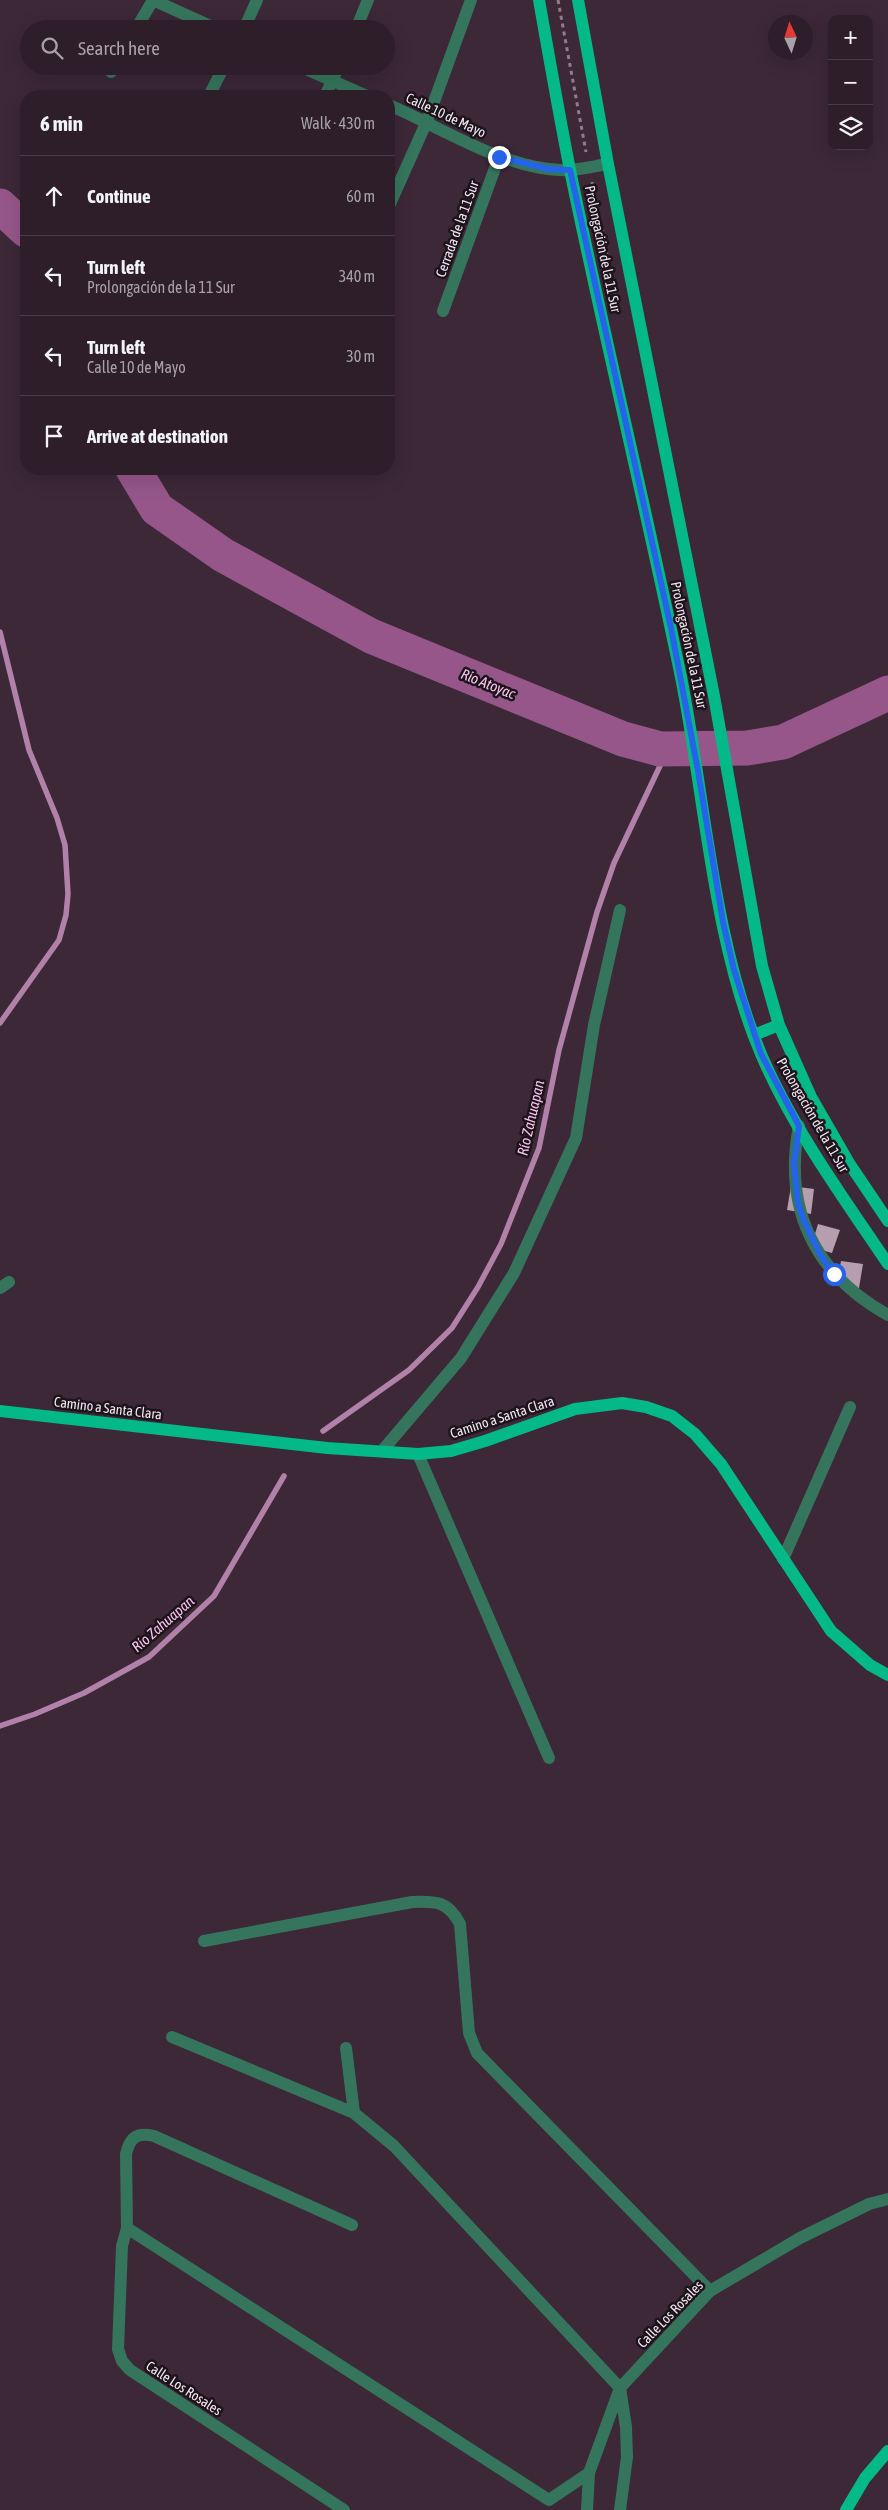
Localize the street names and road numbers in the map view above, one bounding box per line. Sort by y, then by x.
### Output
street label: Calle 10 de Mayo [403,89,489,141]
street label: Cerrada de la 11 Sur [432,178,482,279]
street label: Prolongación de la 11 Sur [582,184,624,315]
street label: Prolongación de la 11 Sur [668,580,710,711]
street label: Prolongación de la 11 Sur [774,1055,853,1176]
street label: Camino a Santa Clara [53,1393,163,1423]
street label: Camino a Santa Clara [448,1393,556,1441]
street label: Calle Los Rosales [634,2277,706,2351]
street label: Calle Los Rosales [143,2358,225,2418]

